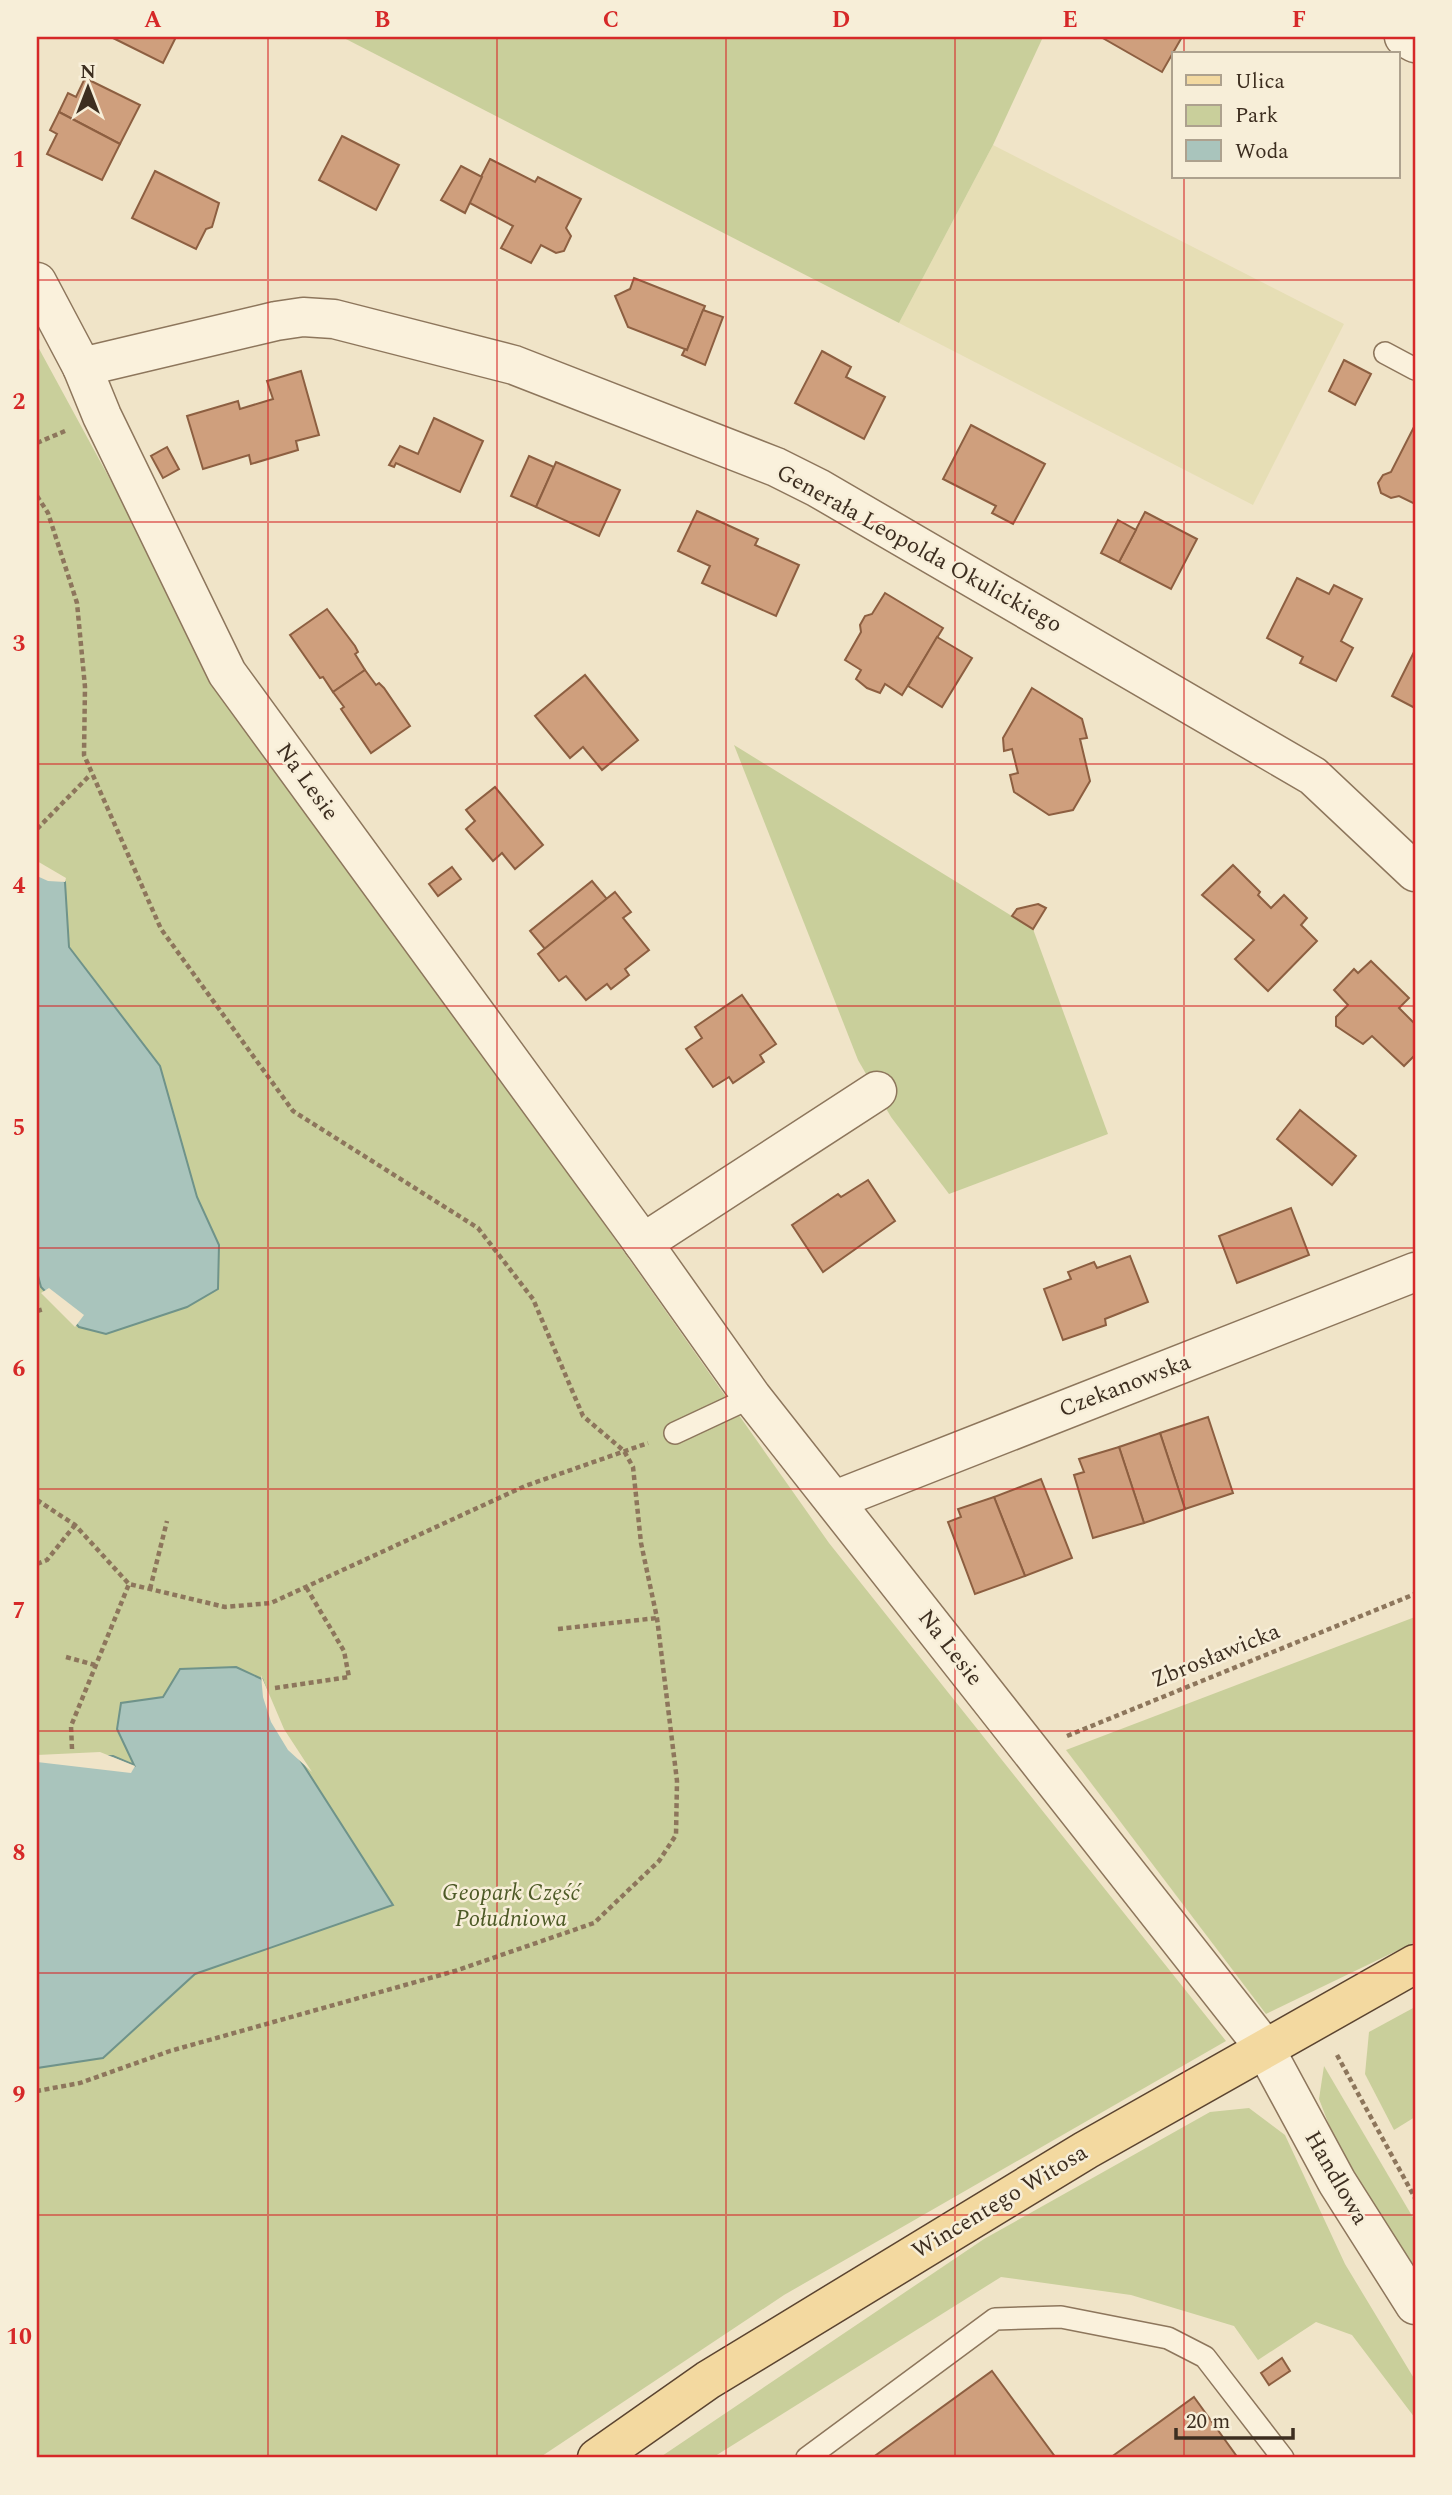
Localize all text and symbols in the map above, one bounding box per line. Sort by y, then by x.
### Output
text: A [144,3,162,38]
text: B [374,3,390,38]
text: C [603,3,619,38]
text: D [832,3,850,38]
text: E [1062,3,1078,38]
text: F [1292,3,1306,38]
north arrow [52,52,122,122]
legend [1172,52,1400,178]
text: N [80,58,96,87]
text: Ulica [1235,66,1286,98]
text: Park [1235,100,1279,132]
text: Woda [1235,136,1289,168]
text: 1 [13,143,25,178]
text: 2 [13,385,26,420]
street label: Generała Leopolda Okulickiego [770,456,1068,642]
text: 3 [13,627,26,662]
street label: Na Lesie [267,736,347,828]
text: 4 [13,869,26,904]
text: 5 [13,1111,25,1146]
street label: Czekanowska [1054,1345,1196,1427]
text: 6 [13,1352,26,1387]
text: 7 [13,1594,25,1629]
street label: Na Lesie [909,1602,991,1694]
street label: Zbrosławicka [1146,1614,1286,1698]
text: 8 [13,1836,25,1871]
park label: Geopark Część Południowa [442,1876,582,1937]
text: 9 [13,2078,26,2113]
street label: Handlowa [1295,2124,1377,2232]
street label: Wincentego Witosa [905,2136,1095,2268]
text: 10 [6,2320,32,2355]
scale bar [1176,2397,1293,2441]
text: 20 m [1186,2406,1230,2438]

